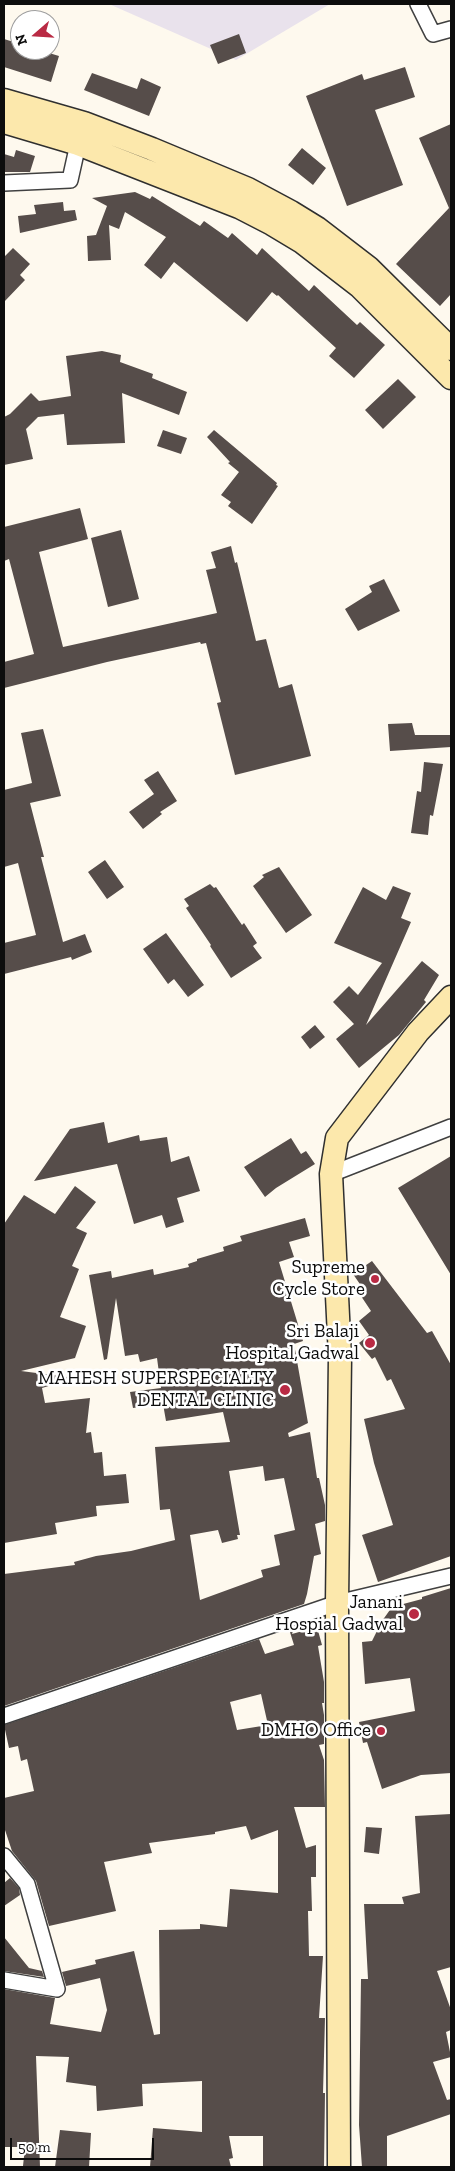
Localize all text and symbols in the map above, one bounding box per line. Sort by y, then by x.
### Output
north arrow [10,10,60,60]
text: N [12,32,31,48]
place label: Supreme Cycle Store [272,1257,365,1301]
marker: Supreme Cycle Store [369,1273,381,1285]
place label: Sri Balaji Hospital,Gadwal [225,1321,359,1365]
marker: Sri Balaji Hospital,Gadwal [363,1336,377,1350]
place label: MAHESH SUPERSPECIALTY DENTAL CLINIC [38,1368,274,1412]
marker: MAHESH SUPERSPECIALTY DENTAL CLINIC [278,1383,292,1397]
place label: Janani Hospial Gadwal [275,1592,403,1636]
marker: Janani Hospial Gadwal [407,1607,421,1621]
place label: DMHO Office [261,1720,371,1742]
marker: DMHO Office [375,1725,387,1737]
scale bar [12,2128,156,2160]
text: 50 m [18,2138,51,2156]

